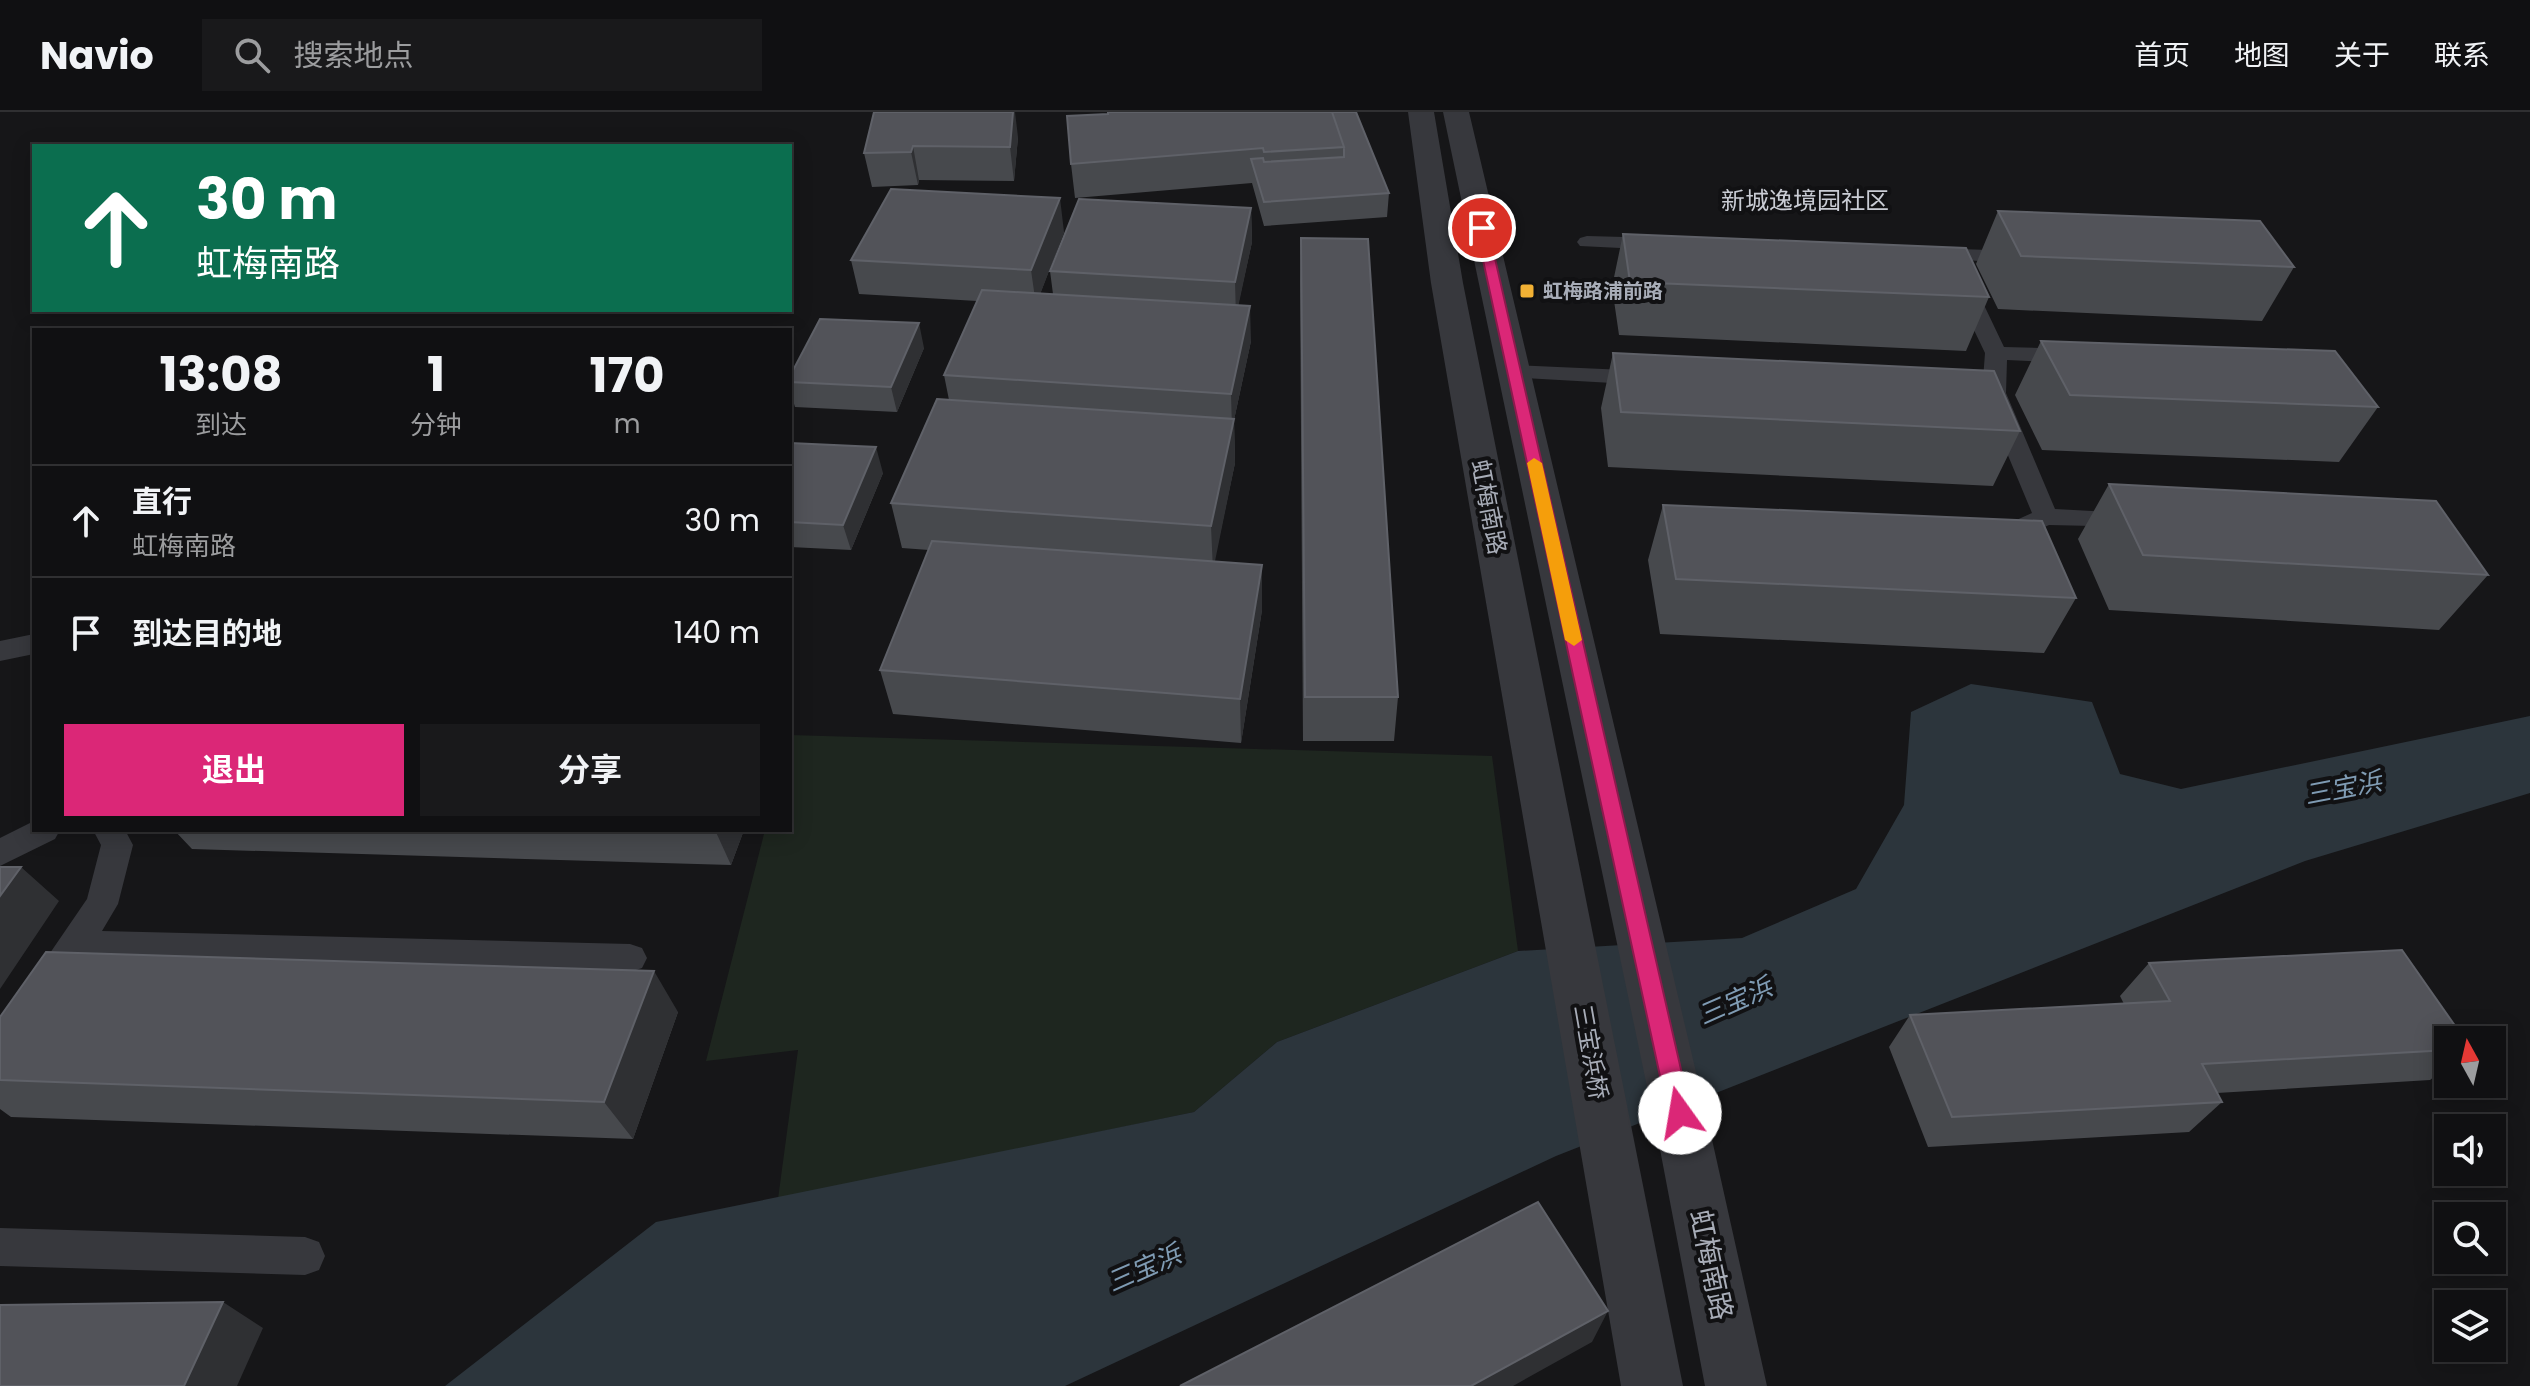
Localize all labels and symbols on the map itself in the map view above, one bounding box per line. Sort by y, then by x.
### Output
district label: 新城逸境园社区 [1721,184,1889,217]
pin [1448,194,1516,262]
place label: 虹梅路浦前路 [1543,277,1663,305]
marker: 虹梅路浦前路 [1518,282,1536,300]
street label: 虹梅南路 [1464,457,1514,557]
water label: 三宝浜 [2301,763,2387,813]
water label: 三宝浜 [1692,968,1780,1033]
street label: 三宝浜桥 [1566,1002,1616,1102]
north arrow [2434,1026,2506,1098]
position arrow [1638,1071,1722,1155]
street label: 虹梅南路 [1680,1206,1742,1324]
water label: 三宝浜 [1101,1235,1189,1300]

